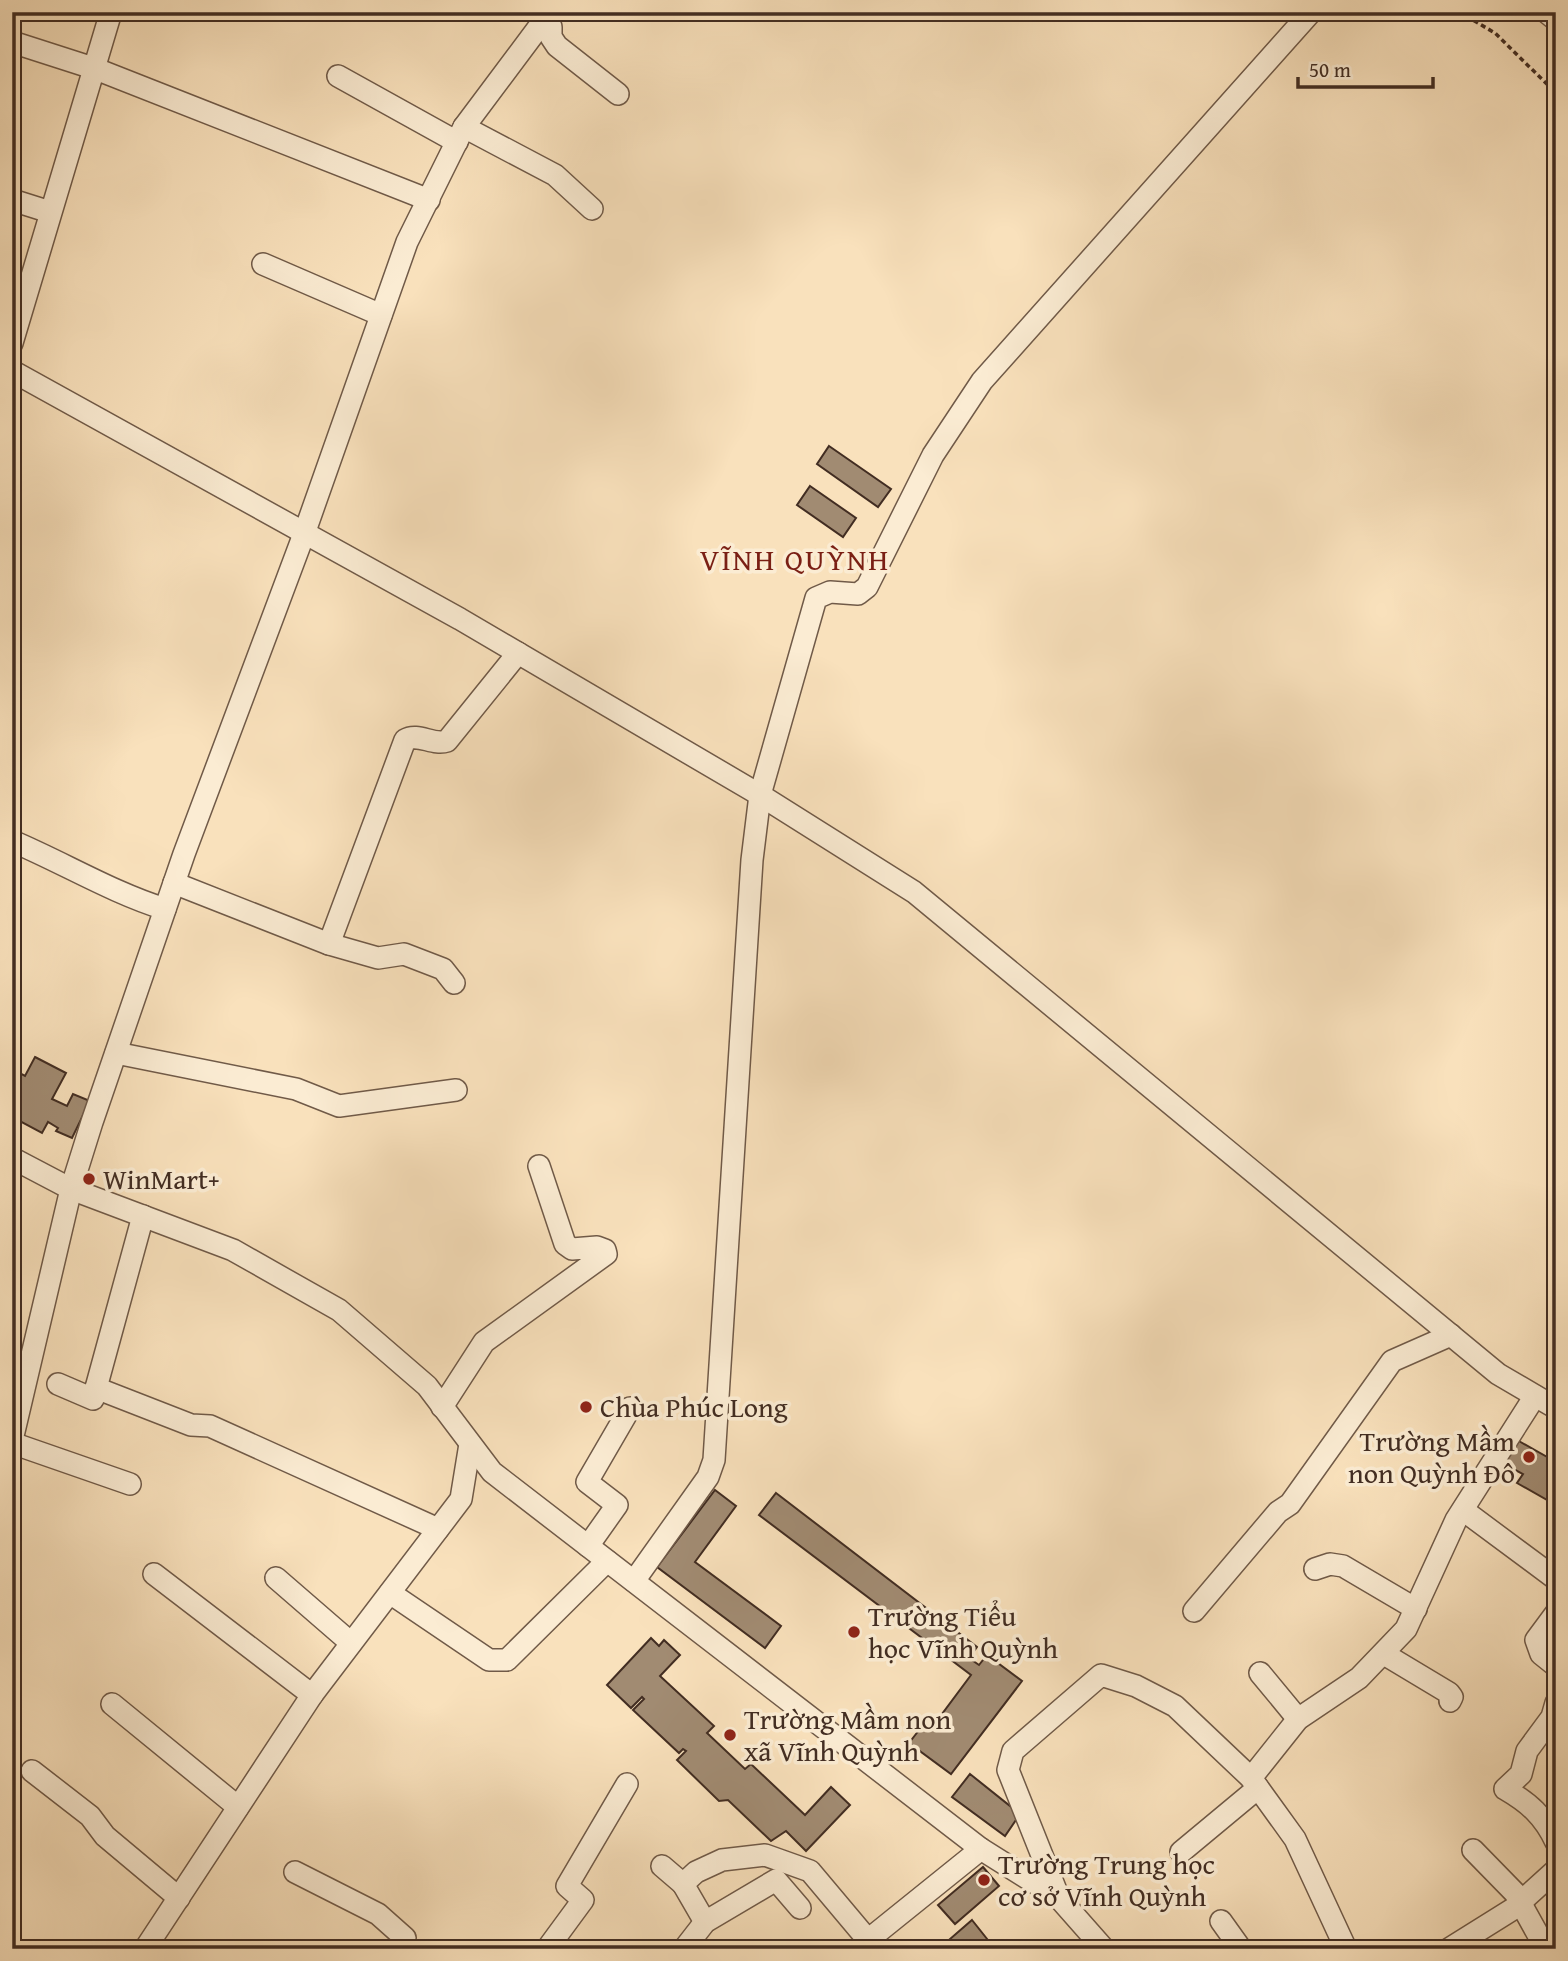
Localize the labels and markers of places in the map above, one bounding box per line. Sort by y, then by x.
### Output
place label: WinMart+ [103,1158,220,1199]
marker: WinMart+ [81,1171,97,1187]
place label: Chùa Phúc Long [600,1386,788,1427]
marker: Chùa Phúc Long [578,1399,594,1415]
place label: Trường Mầm non Quỳnh Đô [1348,1420,1515,1493]
marker: Trường Mầm non Quỳnh Đô [1521,1449,1537,1465]
place label: Trường Tiểu học Vĩnh Quỳnh [868,1595,1058,1668]
marker: Trường Tiểu học Vĩnh Quỳnh [846,1624,862,1640]
place label: Trường Mầm non xã Vĩnh Quỳnh [744,1698,952,1771]
marker: Trường Mầm non xã Vĩnh Quỳnh [722,1727,738,1743]
place label: Trường Trung học cơ sở Vĩnh Quỳnh [998,1843,1215,1916]
marker: Trường Trung học cơ sở Vĩnh Quỳnh [976,1872,992,1888]

